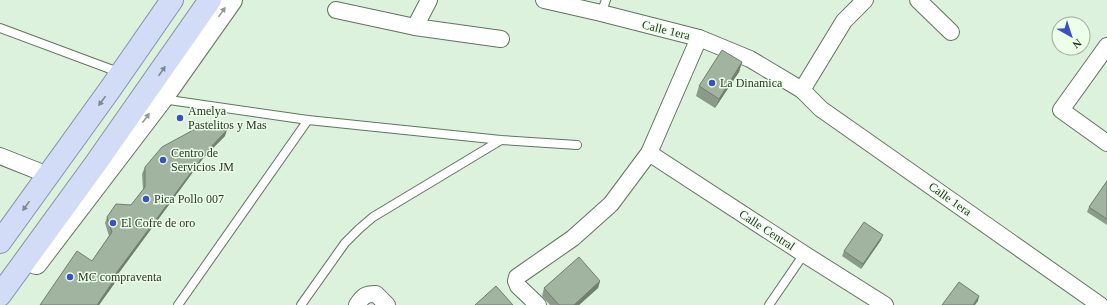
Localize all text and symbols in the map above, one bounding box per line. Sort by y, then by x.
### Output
one-way arrow [218,7,226,18]
north arrow [1051,16,1091,56]
street label: Calle 1era [641,17,692,43]
text: N [1070,37,1084,51]
one-way arrow [158,65,166,76]
place label: La Dinamica [720,76,783,90]
marker: La Dinamica [707,78,717,88]
one-way arrow [98,96,106,106]
place label: Amelya Pastelitos y Mas [188,104,267,132]
one-way arrow [142,112,150,123]
marker: Amelya Pastelitos y Mas [175,113,185,123]
place label: Centro de Servicios JM [171,146,234,174]
marker: Centro de Servicios JM [158,155,168,165]
street label: Calle 1era [926,179,975,219]
place label: Pica Pollo 007 [154,192,224,206]
marker: Pica Pollo 007 [141,194,151,204]
one-way arrow [22,201,30,212]
street label: Calle Central [736,207,798,254]
place label: El Cofre de oro [121,216,195,230]
marker: El Cofre de oro [108,218,118,228]
place label: MC compraventa [78,270,162,284]
marker: MC compraventa [65,272,75,282]

